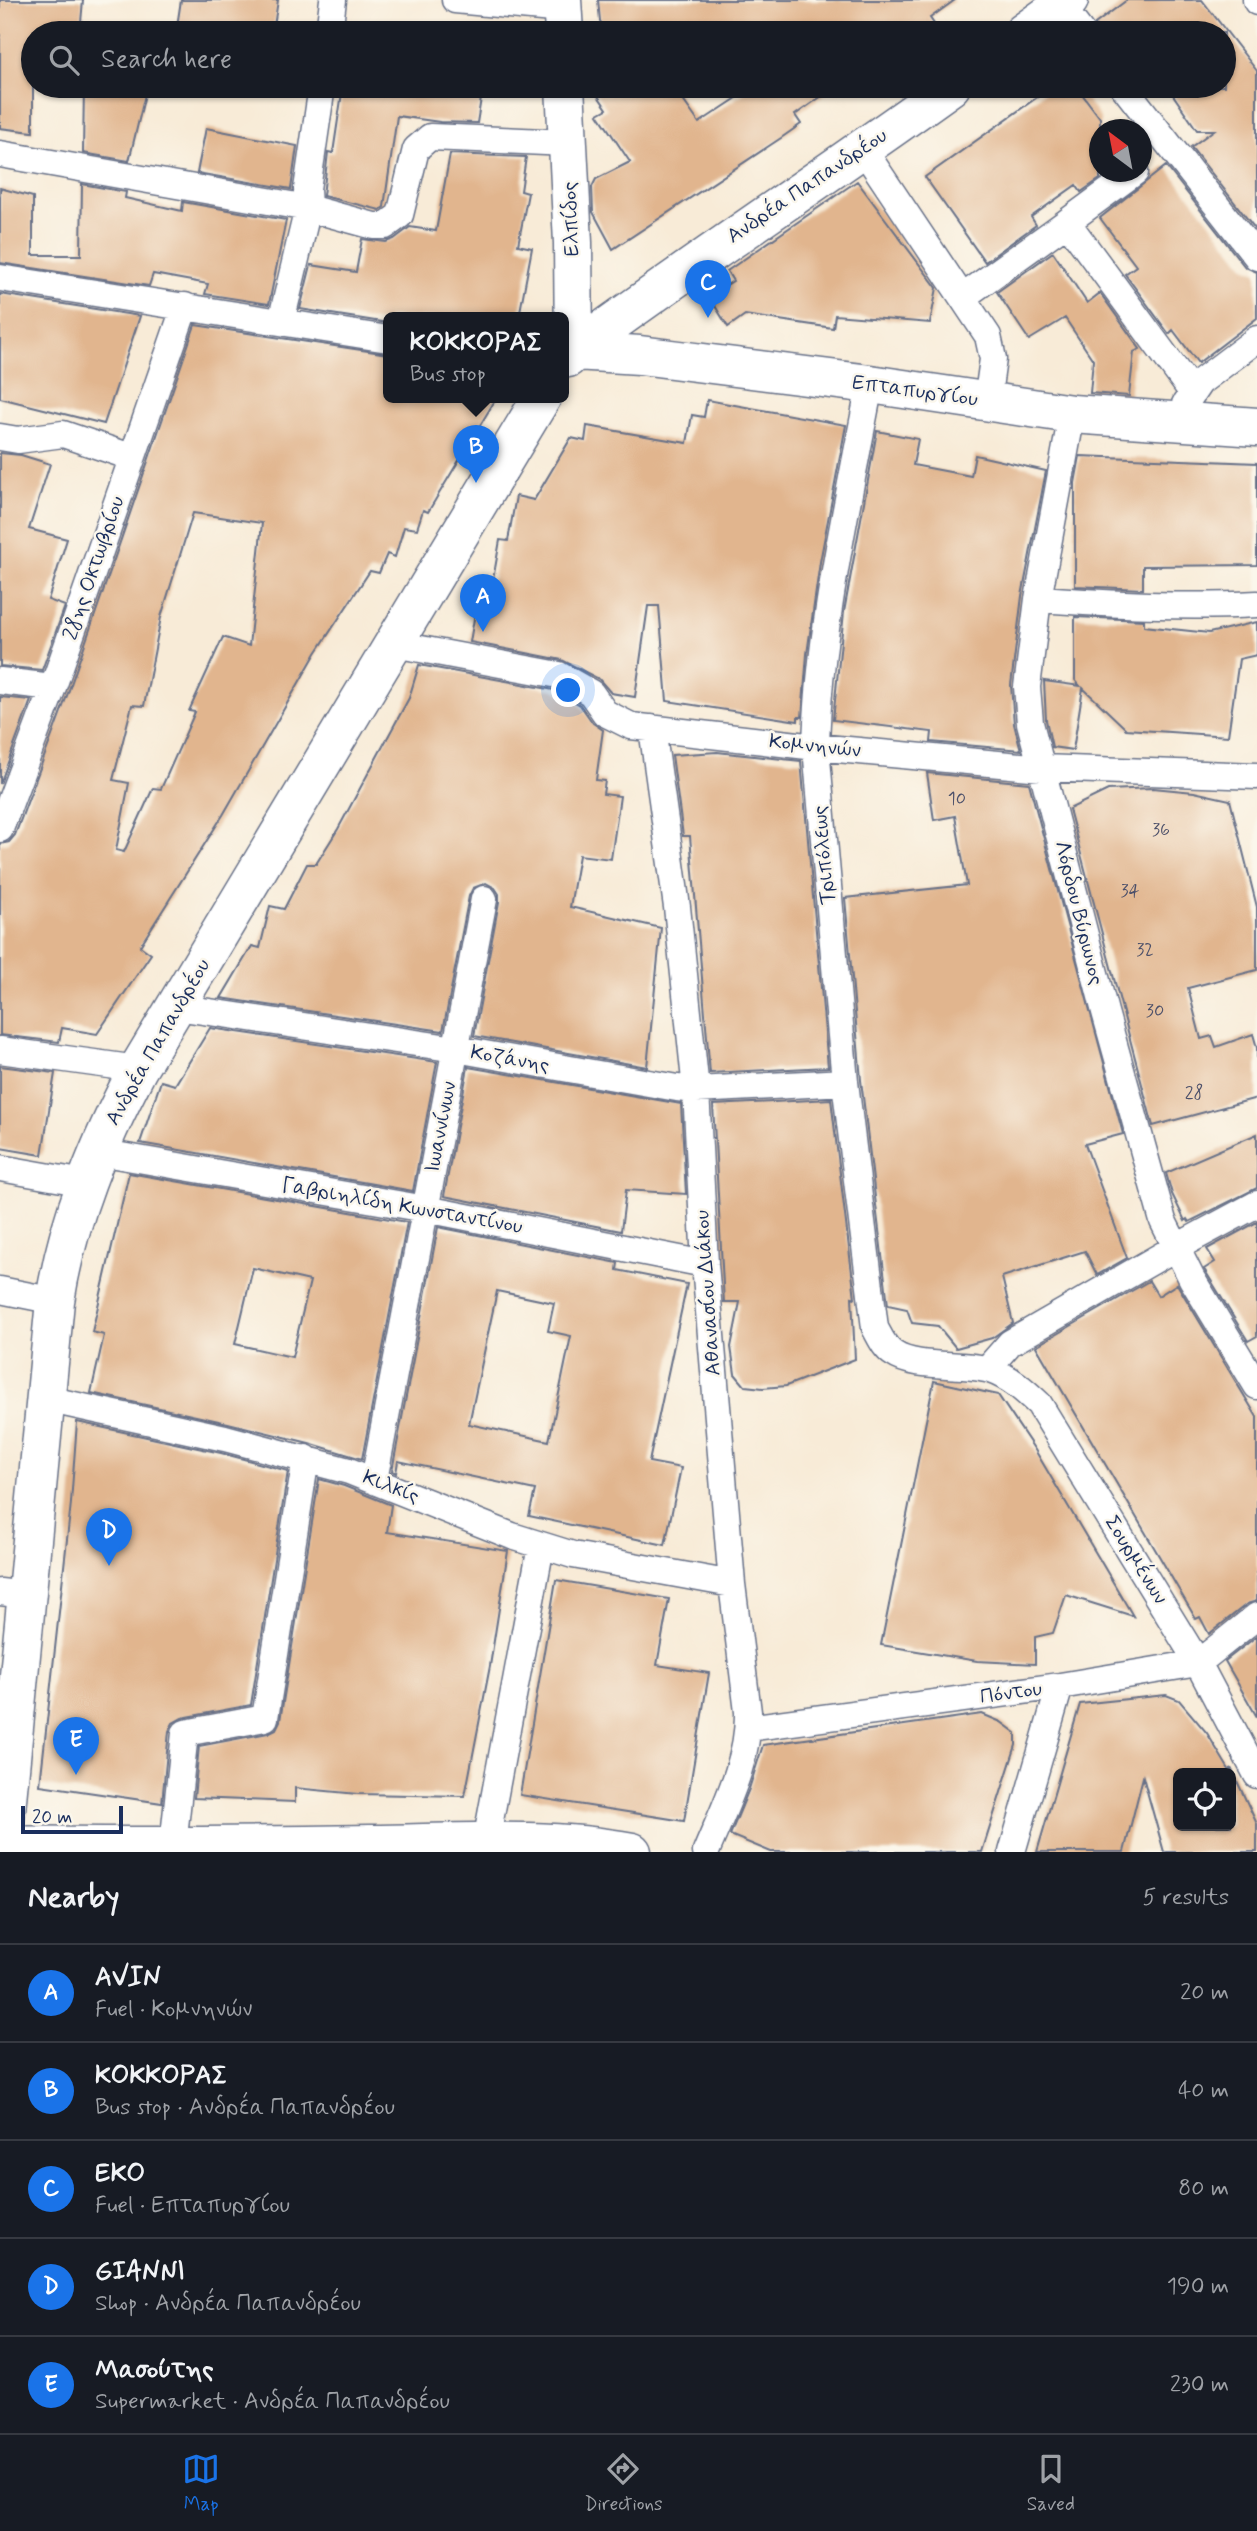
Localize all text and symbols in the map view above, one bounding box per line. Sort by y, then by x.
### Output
search box [21,21,1236,98]
icon: search [45,41,83,79]
text: Search here [101,43,232,77]
north arrow [1089,119,1152,182]
street label: Ανδρέα Παπανδρέου [721,121,893,250]
street label: Ελπίδος [556,181,586,257]
pin: C [685,260,731,318]
popup [383,312,569,403]
text: ΚΟΚΚΟΡΑΣ [410,326,542,360]
text: Bus stop [410,360,486,390]
street label: Επταπυργίου [850,368,980,414]
pin: B [453,425,499,483]
street label: 28ης Οκτωβρίου [56,492,132,644]
pin: A [460,574,506,632]
your location [551,673,585,707]
street label: Κομνηνών [768,727,862,765]
house number: 10 [948,787,966,811]
street label: Τριπόλεως [806,804,842,906]
house number: 36 [1152,818,1170,842]
street label: Λόρδου Βύρωνος [1048,838,1110,988]
house number: 34 [1120,879,1140,903]
house number: 32 [1136,938,1154,962]
street label: Ανδρέα Παπανδρέου [98,953,217,1130]
house number: 30 [1146,999,1164,1023]
street label: Κοζάνης [468,1038,552,1080]
street label: Ιωαννίνων [418,1079,464,1175]
house number: 28 [1185,1081,1203,1105]
street label: Γαβριηλίδη Κωνσταντίνου [279,1171,525,1241]
street label: Αθανασίου Διάκου [688,1209,728,1377]
street label: Κιλκίς [359,1463,423,1511]
pin: D [86,1508,132,1566]
street label: Σουρμένων [1098,1510,1175,1610]
street label: Πόντου [978,1675,1044,1711]
pin: E [53,1717,99,1775]
map controls [1173,1768,1236,1831]
button: locate [1173,1768,1236,1831]
scale bar [21,1803,122,1835]
text: 20 m [32,1805,72,1830]
text: Nearby [28,1878,119,1917]
text: 5 results [1143,1883,1229,1913]
text: AVIN [95,1961,161,1995]
text: A [43,1978,59,2008]
text: 20 m [1180,1978,1229,2008]
text: Fuel · Κομνηνών [95,1995,252,2025]
text: ΚΟΚΚΟΡΑΣ [95,2059,227,2093]
text: B [44,2076,58,2106]
text: 40 m [1178,2076,1229,2106]
text: Bus stop · Ανδρέα Παπανδρέου [95,2093,395,2123]
text: ΕΚΟ [95,2157,145,2191]
text: C [43,2174,59,2204]
text: 80 m [1178,2174,1229,2204]
text: Fuel · Επταπυργίου [95,2191,290,2221]
text: GIANNI [95,2255,185,2289]
text: D [43,2272,59,2302]
text: 190 m [1167,2272,1229,2302]
text: Shop · Ανδρέα Παπανδρέου [95,2289,361,2319]
text: Μασούτης [95,2353,214,2387]
text: E [44,2370,58,2400]
text: 230 m [1170,2370,1229,2400]
text: Supermarket · Ανδρέα Παπανδρέου [95,2387,450,2417]
tab: Map [182,2450,220,2517]
tab: Directions [584,2450,663,2517]
tab: Saved [1027,2450,1075,2517]

